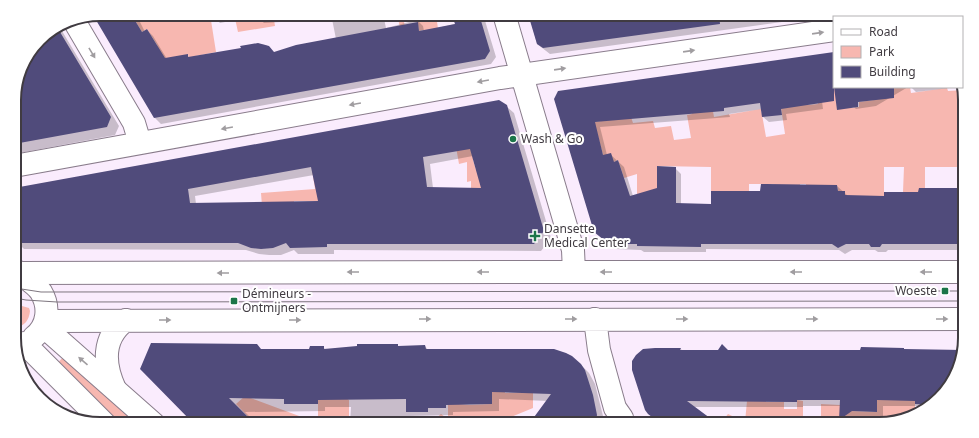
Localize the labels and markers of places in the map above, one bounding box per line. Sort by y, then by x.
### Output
place label: Wash & Go [521,130,583,147]
marker: Wash & Go [508,134,518,144]
place label: Dansette Medical Center [544,220,629,251]
marker: Dansette Medical Center [529,230,541,242]
place label: Woeste [895,282,937,299]
place label: Démineurs - Ontmijners [242,285,311,316]
marker: Woeste [940,286,950,296]
marker: Démineurs - Ontmijners [229,296,239,306]

